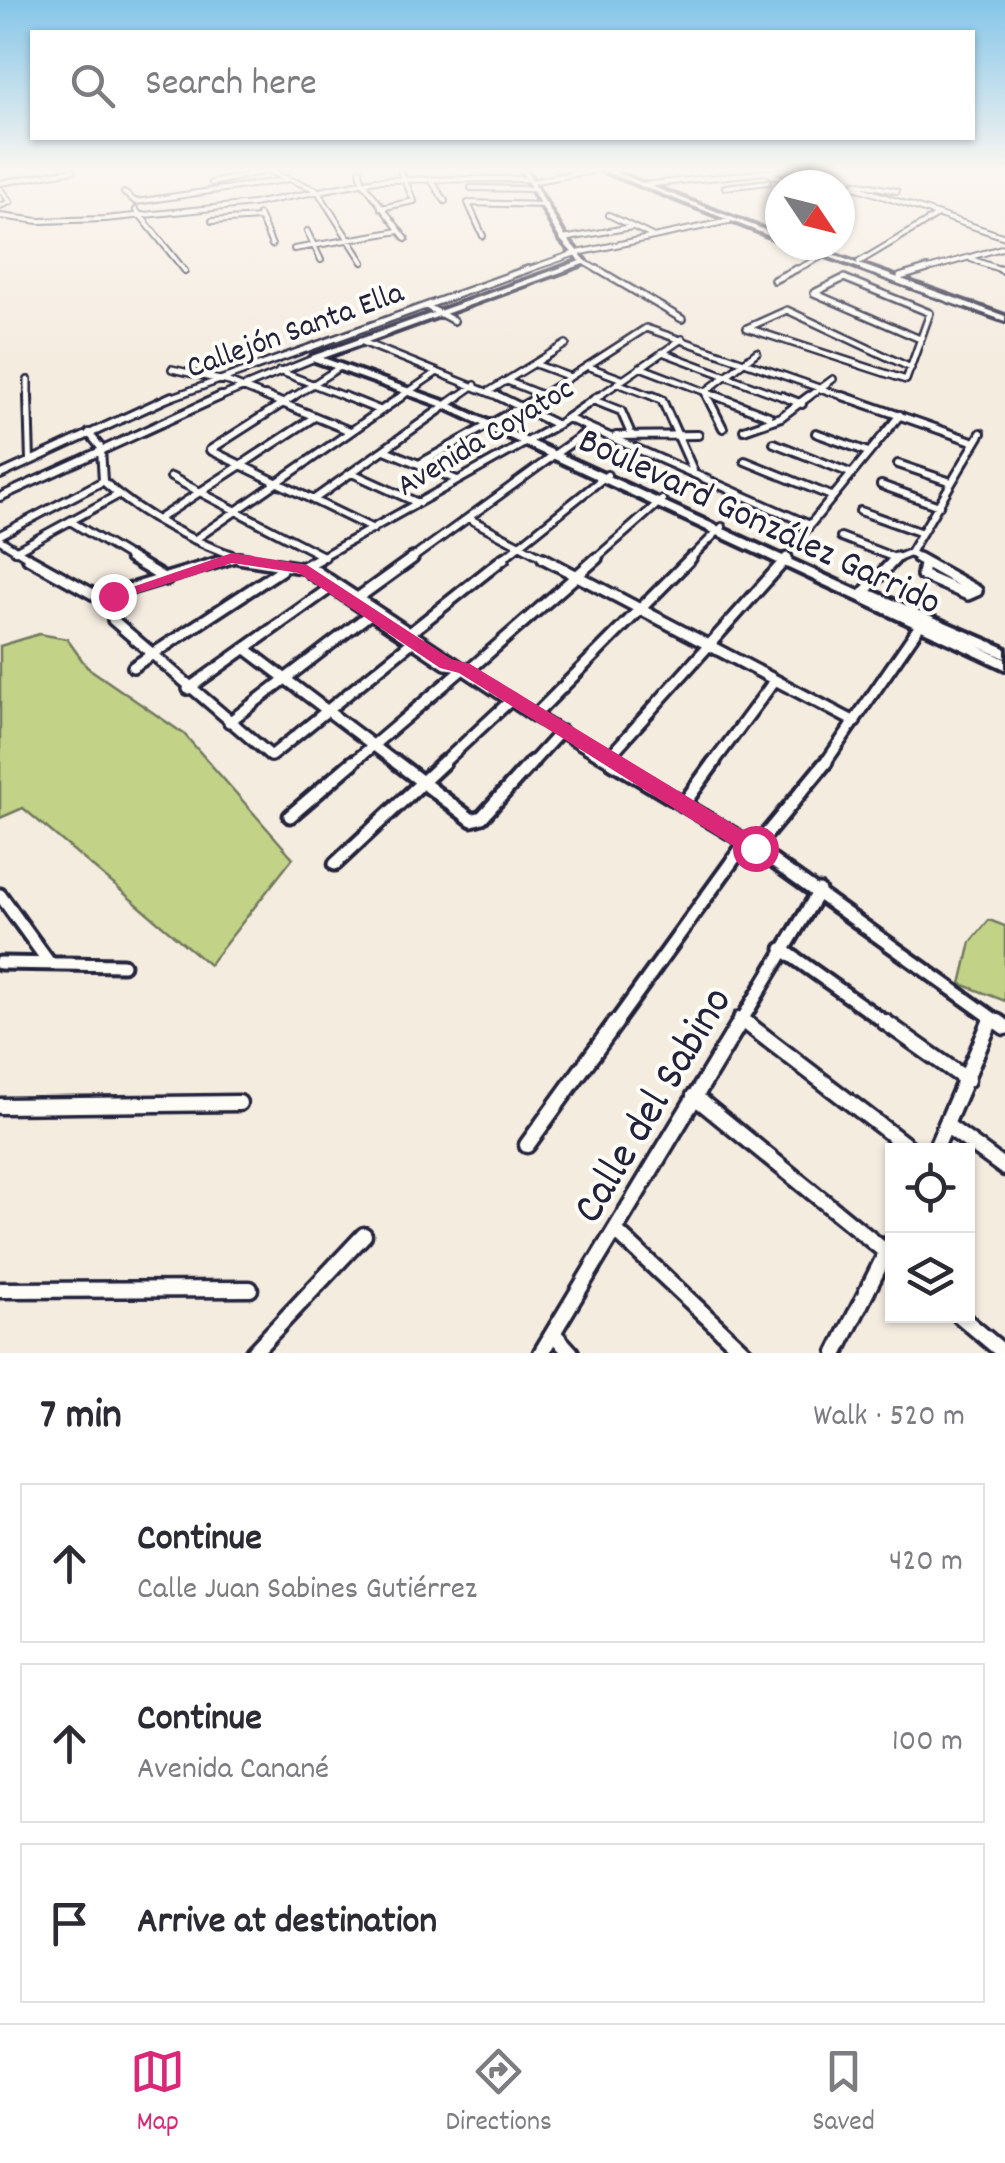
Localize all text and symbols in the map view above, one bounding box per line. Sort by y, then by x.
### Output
search box [30,30,975,140]
icon: search [65,58,120,113]
text: Search here [145,58,317,113]
north arrow [765,170,855,260]
street label: Callejón Santa Ella [181,272,411,393]
street label: Avenida Coyatoc [389,368,584,510]
street label: Boulevard González Garrido [568,416,949,632]
route end [91,574,137,620]
route start [733,826,779,872]
street label: Calle del Sabino [559,976,751,1237]
map controls [885,1143,975,1323]
button: locate [885,1143,975,1233]
button: layers [885,1233,975,1323]
text: 7 min [40,1388,122,1448]
text: Walk · 520 m [813,1395,965,1441]
text: Continue [137,1513,262,1568]
icon: ahead [42,1536,97,1591]
text: 420 m [889,1540,963,1586]
text: Calle Juan Sabines Gutiérrez [137,1568,477,1614]
text: Continue [137,1693,262,1748]
icon: ahead [42,1716,97,1771]
text: 100 m [892,1720,963,1766]
text: Avenida Canané [137,1748,329,1794]
icon: arrive [42,1896,97,1951]
text: Arrive at destination [137,1896,437,1951]
tab: Map [130,2044,185,2144]
tab: Directions [446,2044,552,2144]
tab: Saved [812,2044,875,2144]

